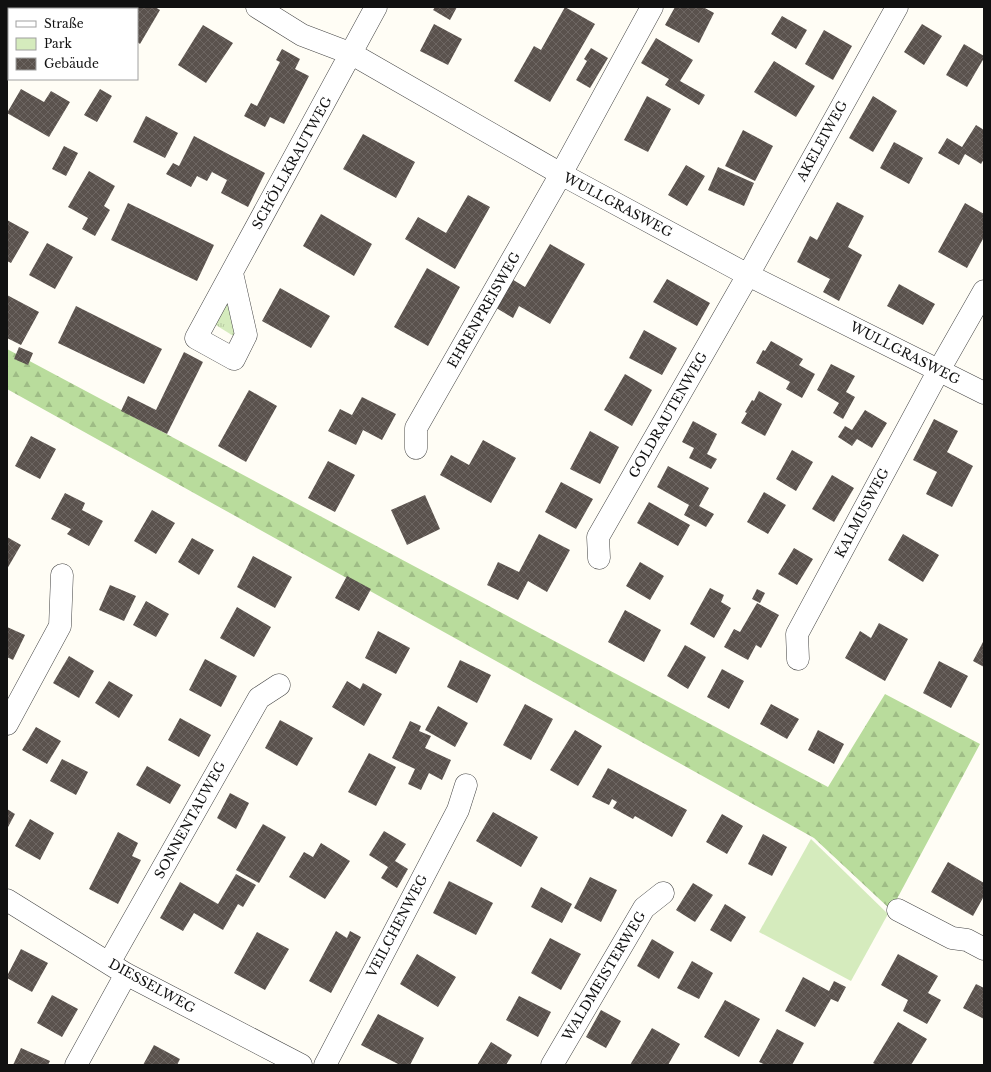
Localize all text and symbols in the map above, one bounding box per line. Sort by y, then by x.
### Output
legend [8,8,138,80]
text: Straße [44,16,84,31]
text: Park [44,36,72,51]
text: Gebäude [44,56,99,71]
street label: SCHÖLLKRAUTWEG [248,94,336,232]
street label: AKELEIWEG [792,98,851,185]
street label: WULLGRASWEG [560,169,676,241]
street label: EHRENPREISWEG [444,249,524,371]
street label: WULLGRASWEG [846,317,963,388]
street label: GOLDRAUTENWEG [625,349,711,481]
street label: KALMUSWEG [831,465,893,561]
street label: SONNENTAUWEG [151,758,229,882]
street label: VEILCHENWEG [362,872,431,981]
street label: WALDMEISTERWEG [558,908,649,1045]
street label: DIESSELWEG [106,955,198,1017]

